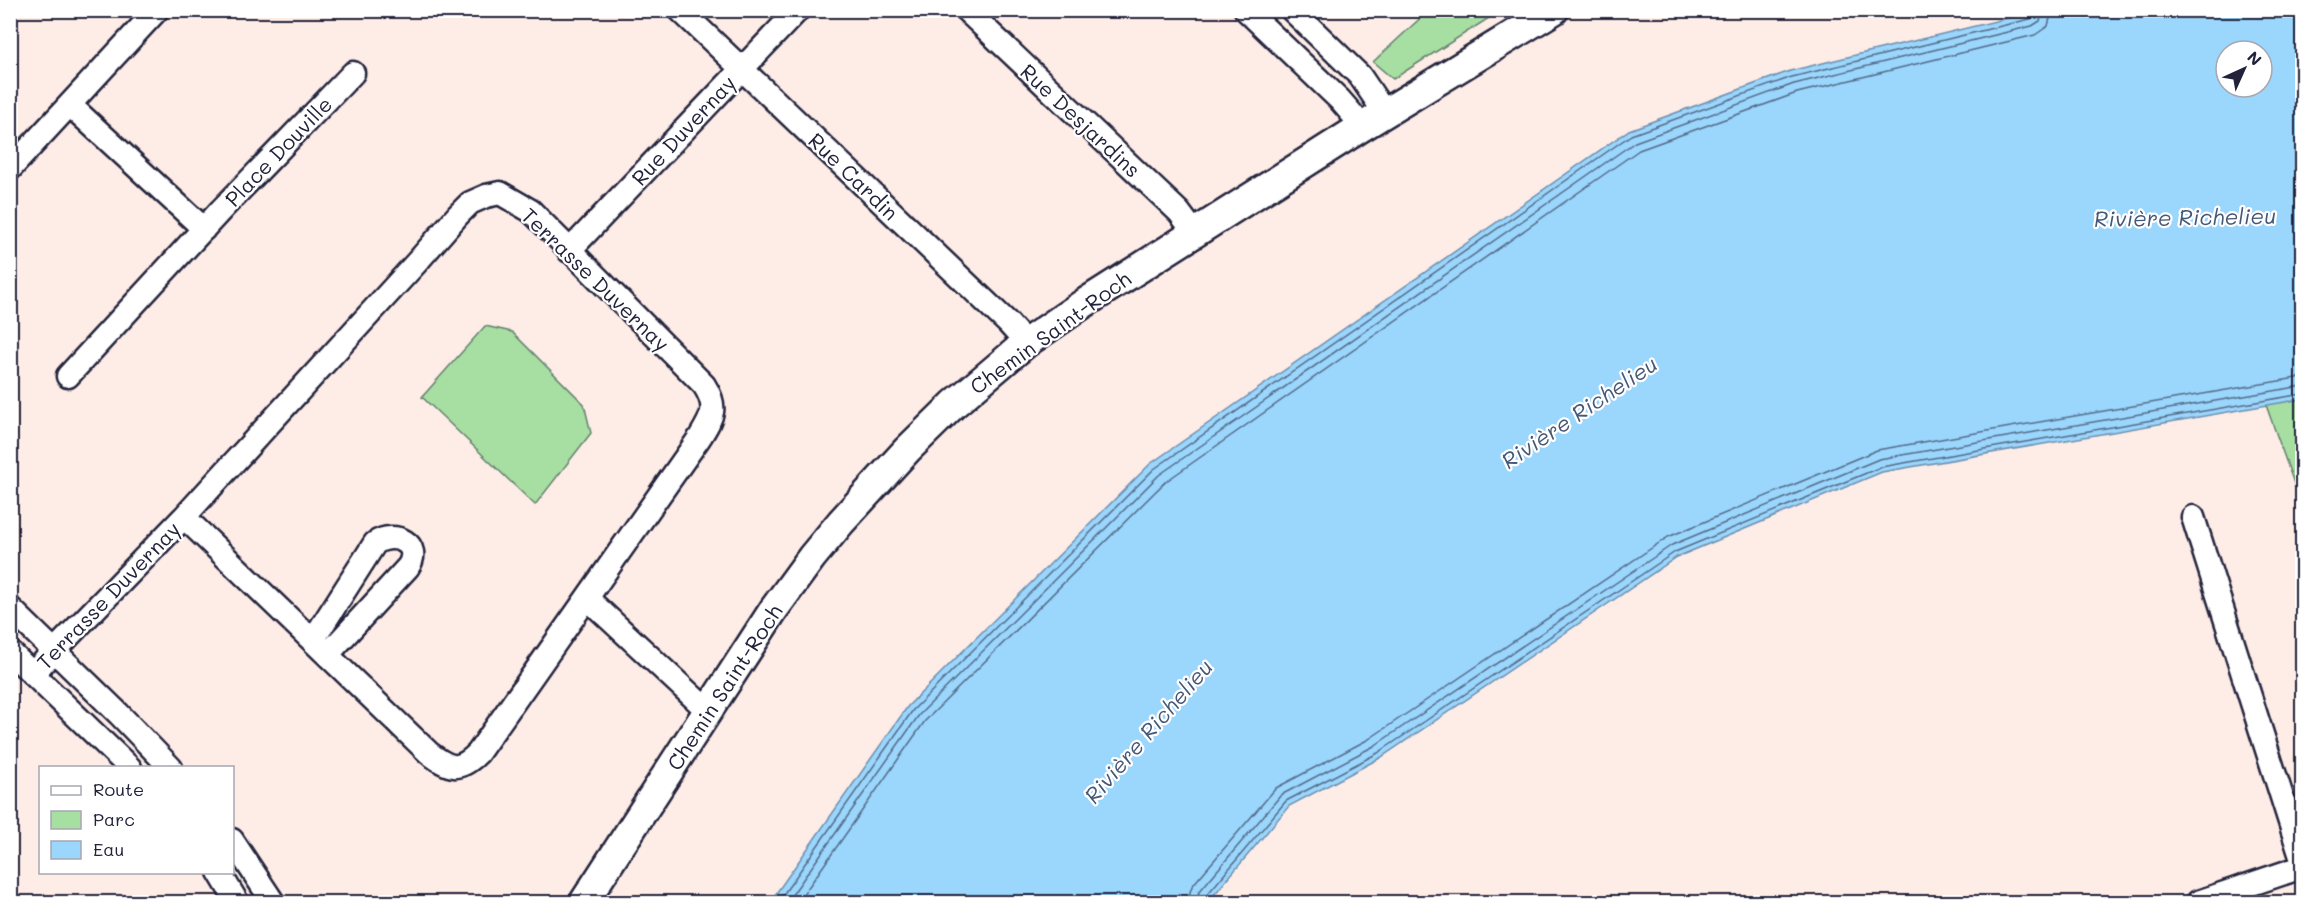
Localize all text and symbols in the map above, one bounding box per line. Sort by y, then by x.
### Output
north arrow [2214,39,2274,99]
text: N [2243,46,2267,70]
street label: Rue Desjardins [1015,57,1147,183]
street label: Rue Duvernay [625,69,741,191]
street label: Place Douville [219,90,337,212]
street label: Rue Cardin [803,126,905,226]
street label: Terrasse Duvernay [516,201,676,357]
water label: Rivière Richelieu [2094,201,2276,233]
street label: Chemin Saint-Roch [964,264,1136,400]
water label: Rivière Richelieu [1495,349,1663,475]
street label: Terrasse Duvernay [30,515,186,675]
street label: Chemin Saint-Roch [660,599,788,775]
water label: Rivière Richelieu [1077,653,1219,809]
legend [39,766,234,874]
text: Route [93,777,144,801]
text: Parc [93,807,135,831]
text: Eau [93,837,124,861]

